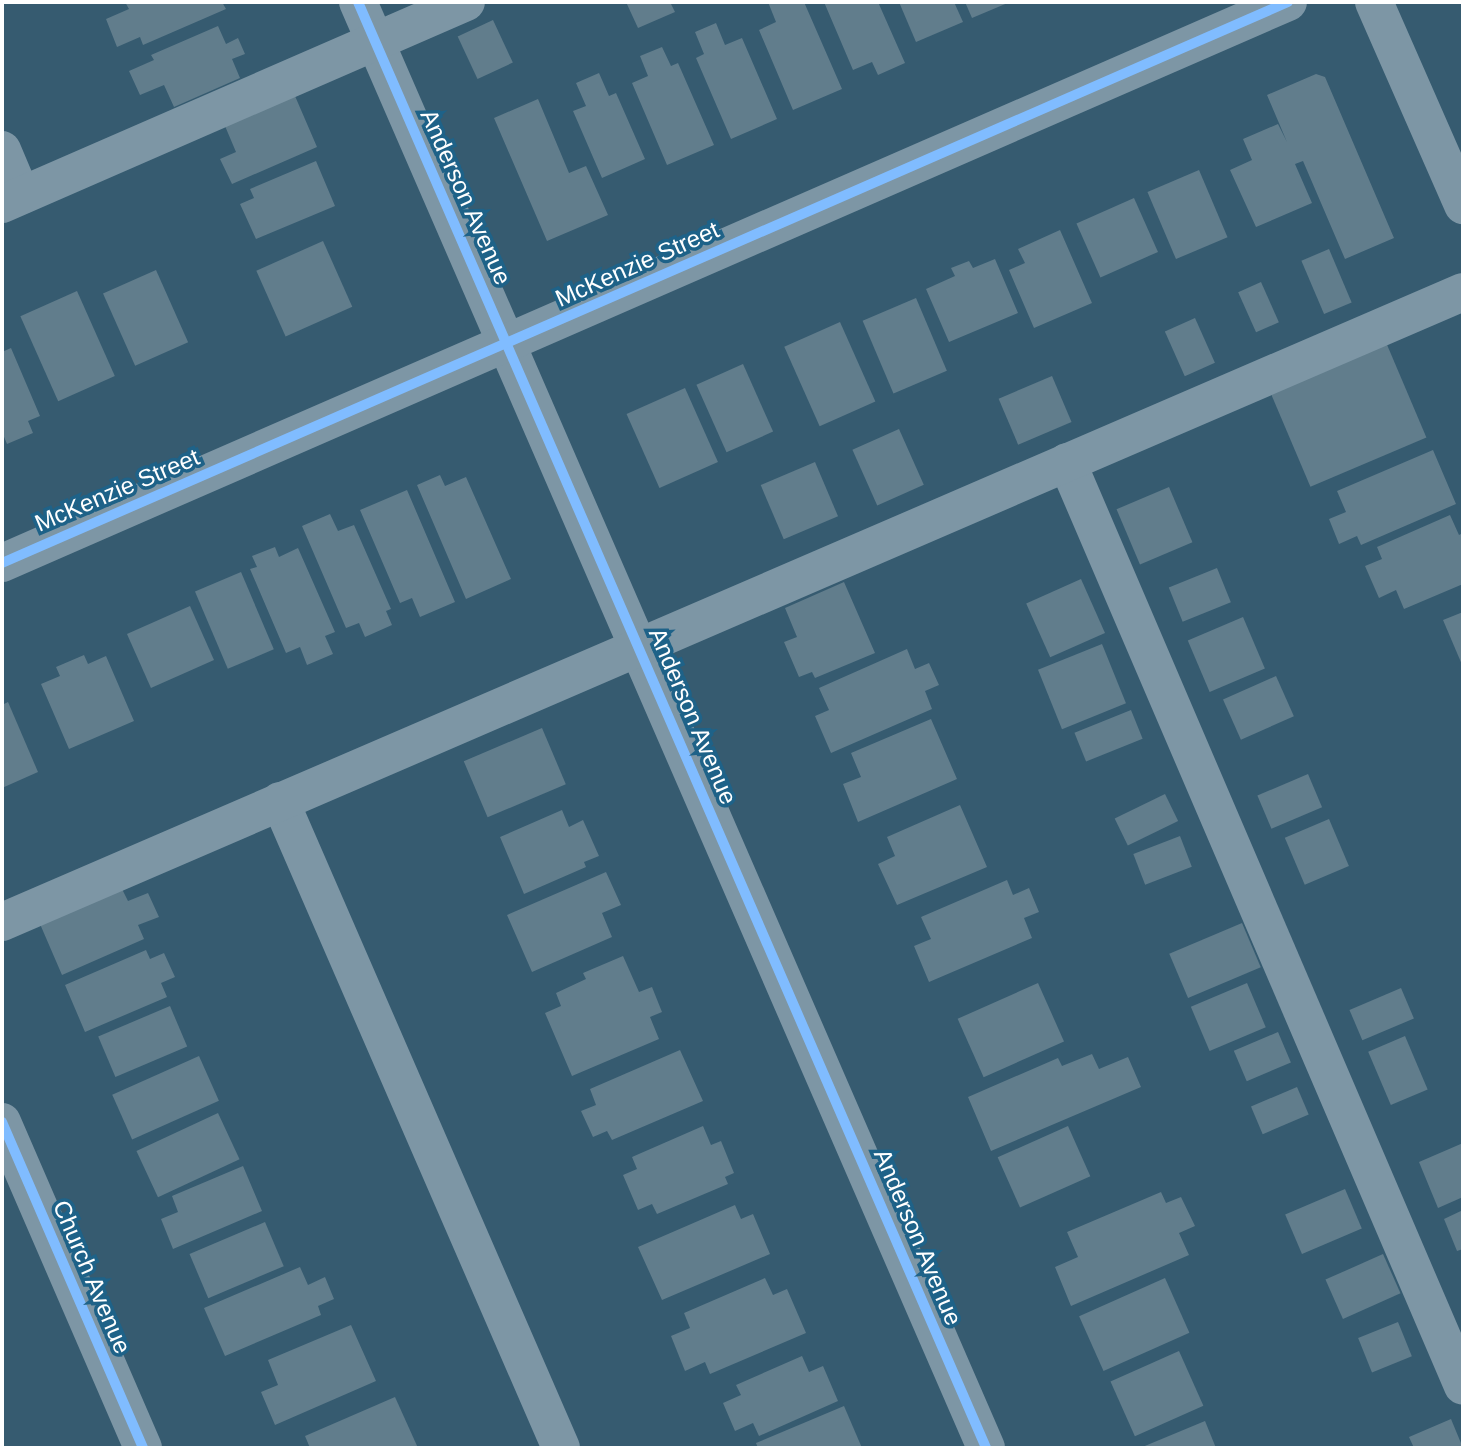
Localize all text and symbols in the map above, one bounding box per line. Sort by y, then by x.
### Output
street label: Anderson Avenue [414,104,518,290]
street label: McKenzie Street [551,215,723,313]
street label: McKenzie Street [30,442,204,538]
street label: Anderson Avenue [643,623,743,809]
street label: Anderson Avenue [868,1144,968,1330]
street label: Church Avenue [47,1195,137,1359]

